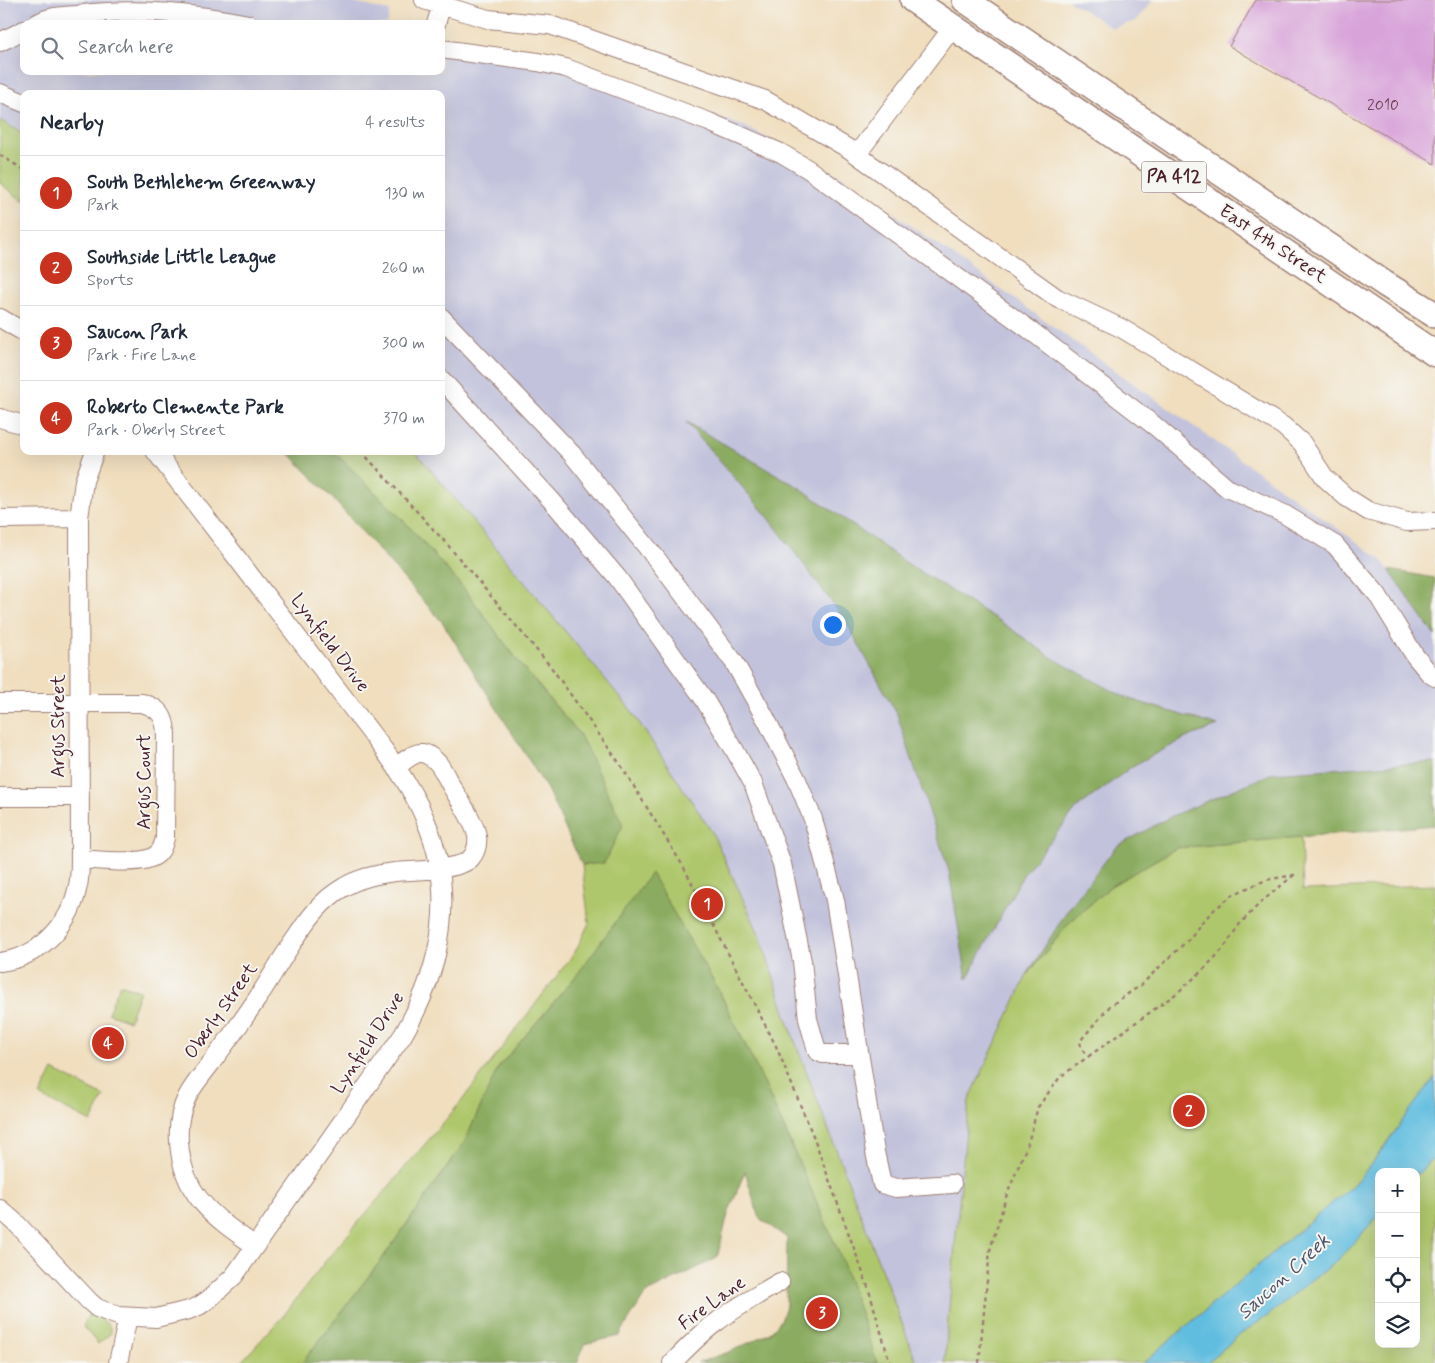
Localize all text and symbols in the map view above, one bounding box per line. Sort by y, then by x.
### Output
search box [20,20,445,75]
icon: search [38,34,66,62]
text: Search here [78,35,174,60]
house number: 2010 [1367,95,1399,116]
text: Nearby [40,109,104,137]
text: 4 results [365,112,425,133]
road number: PA 412 [1142,162,1206,192]
text: South Bethlehem Greenway [87,170,315,195]
text: 1 [52,183,60,204]
text: 130 m [384,183,425,204]
text: Park [87,195,119,216]
street label: East 4th Street [1214,199,1332,289]
text: Southside Little League [87,245,276,270]
text: 2 [52,258,60,279]
text: 260 m [382,258,425,279]
text: Sports [87,270,133,291]
text: Saucon Park [87,320,188,345]
text: 3 [52,333,60,354]
text: 300 m [382,333,425,354]
text: Park · Fire Lane [87,345,196,366]
text: Roberto Clemente Park [87,395,284,420]
text: 4 [51,408,61,429]
text: 370 m [383,408,425,429]
text: Park · Oberly Street [87,420,226,441]
street label: Lynfield Drive [285,589,375,697]
your location [820,612,846,638]
street label: Argus Street [46,674,74,778]
street label: Argus Court [132,734,160,830]
pin: 1 [691,885,723,923]
street label: Oberly Street [179,958,263,1064]
street label: Lynfield Drive [326,987,410,1099]
pin: 4 [92,1024,124,1062]
pin: 2 [1173,1092,1205,1130]
map controls [1375,1168,1420,1348]
button: + [1375,1168,1420,1213]
button: − [1375,1213,1420,1258]
water label: Saucon Creek [1232,1228,1336,1326]
button: locate [1375,1258,1420,1303]
street label: Fire Lane [673,1270,751,1336]
pin: 3 [806,1294,838,1332]
button: layers [1375,1303,1420,1348]

